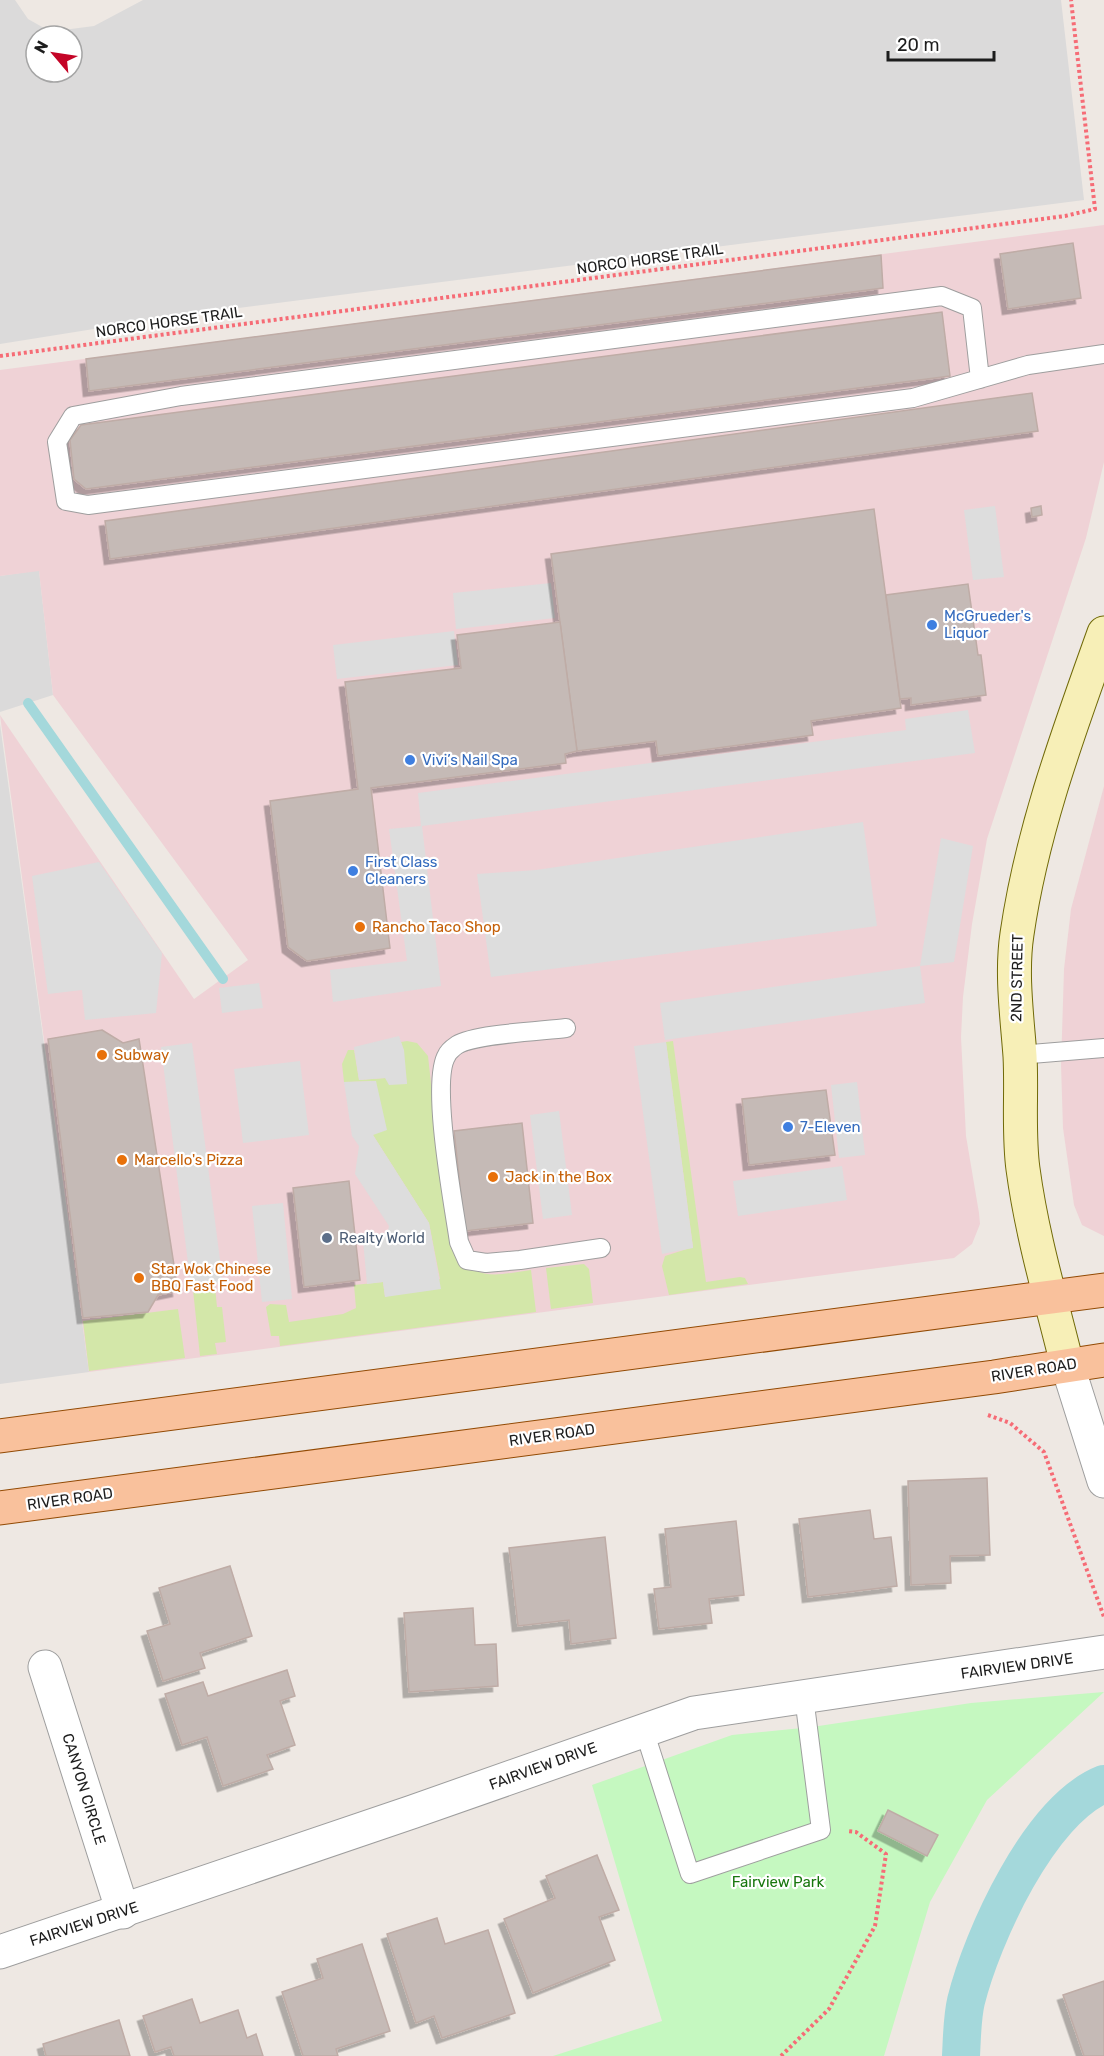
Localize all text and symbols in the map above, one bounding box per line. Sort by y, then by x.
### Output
north arrow [24,24,84,84]
scale bar [888,24,994,62]
text: 20 m [897,34,939,56]
text: N [30,37,52,57]
street label: NORCO HORSE TRAIL [576,240,725,278]
street label: NORCO HORSE TRAIL [95,303,244,341]
place label: McGrueder's Liquor [944,607,1032,642]
marker: McGrueder's Liquor [925,618,939,632]
place label: Vivi’s Nail Spa [422,751,518,769]
marker: Vivi’s Nail Spa [403,753,417,767]
place label: First Class Cleaners [365,853,438,888]
marker: First Class Cleaners [346,864,360,878]
place label: Rancho Taco Shop [372,918,501,936]
marker: Rancho Taco Shop [353,920,367,934]
street label: 2ND STREET [1007,934,1027,1022]
place label: Subway [114,1046,169,1064]
marker: Subway [95,1048,109,1062]
place label: 7-Eleven [800,1118,861,1136]
marker: 7-Eleven [781,1120,795,1134]
place label: Marcello's Pizza [134,1151,243,1169]
marker: Marcello's Pizza [115,1153,129,1167]
place label: Jack in the Box [505,1168,612,1186]
marker: Jack in the Box [486,1170,500,1184]
place label: Realty World [339,1229,425,1247]
marker: Realty World [320,1231,334,1245]
place label: Star Wok Chinese BBQ Fast Food [151,1260,271,1295]
marker: Star Wok Chinese BBQ Fast Food [132,1271,146,1285]
street label: RIVER ROAD [990,1354,1078,1386]
street label: RIVER ROAD [508,1420,596,1450]
street label: RIVER ROAD [26,1484,114,1514]
street label: FAIRVIEW DRIVE [960,1649,1074,1683]
street label: CANYON CIRCLE [59,1731,109,1847]
street label: FAIRVIEW DRIVE [487,1738,599,1794]
park label: Fairview Park [732,1873,825,1891]
street label: FAIRVIEW DRIVE [27,1898,141,1950]

